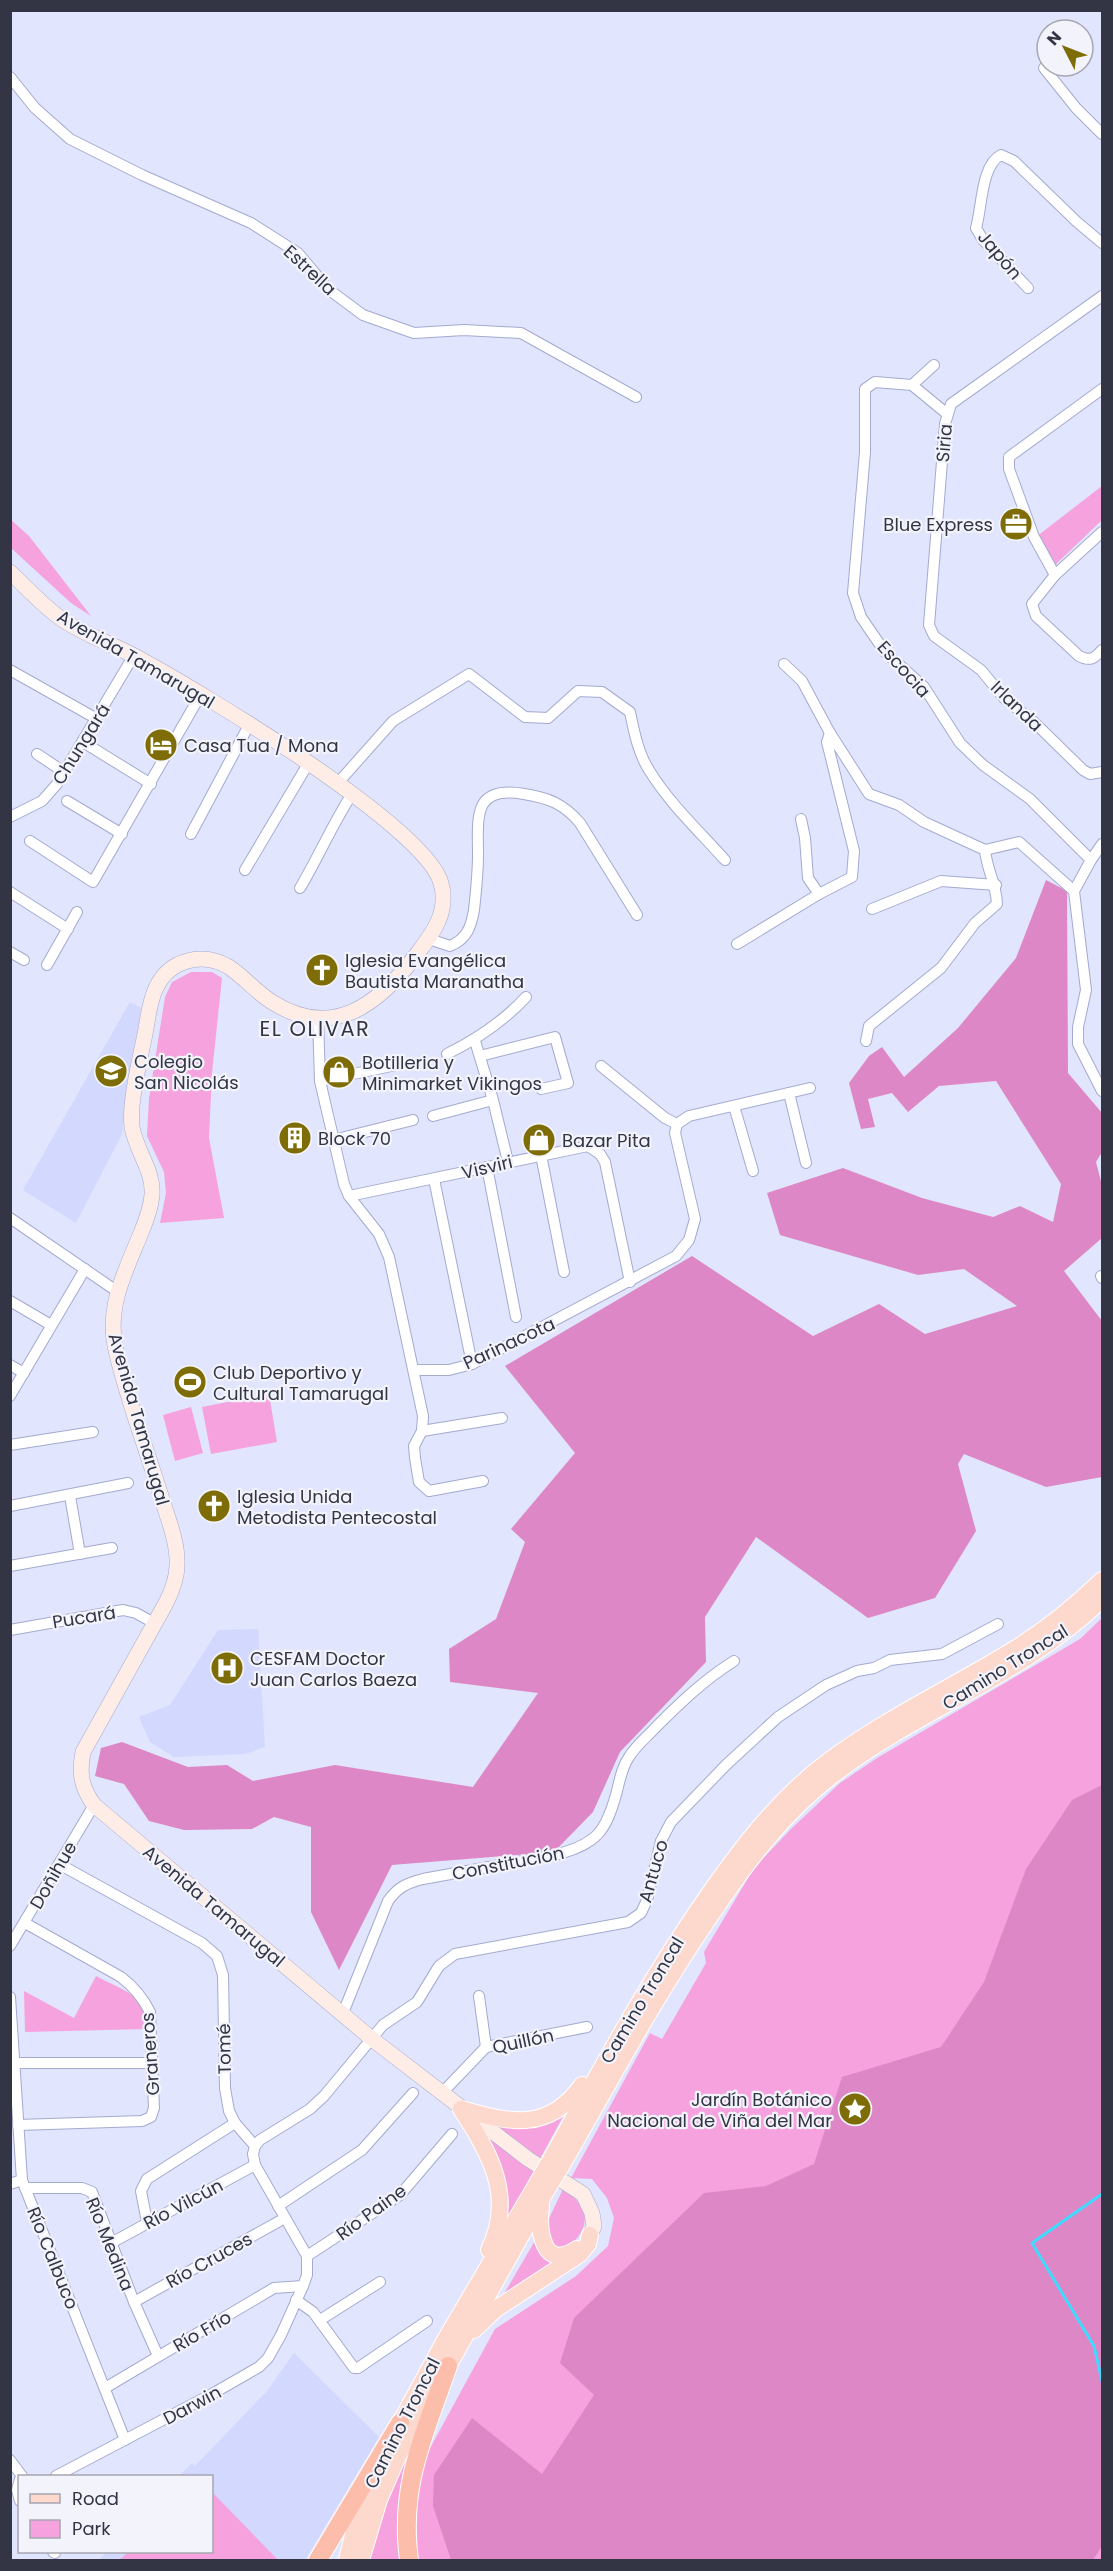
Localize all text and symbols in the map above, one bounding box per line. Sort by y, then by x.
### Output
north arrow [1035,18,1095,78]
text: N [1042,26,1067,50]
street label: Japón [972,225,1028,285]
street label: Estrella [278,239,342,301]
street label: Siria [930,423,958,463]
office icon: Blue Express [998,506,1034,542]
place label: Blue Express [883,512,993,537]
street label: Avenida Tamarugal [53,604,219,714]
street label: Escocia [872,635,936,703]
street label: Irlanda [985,675,1049,737]
street label: Chungará [46,698,116,790]
hotel icon: Casa Tua / Mona [143,727,179,763]
place label: Casa Tua / Mona [184,733,339,758]
place label: Iglesia Evangélica Bautista Maranatha [345,948,524,994]
church icon: Iglesia Evangélica Bautista Maranatha [304,952,340,988]
district label: EL OLIVAR [260,1014,370,1043]
place label: Colegio San Nicolás [134,1049,239,1095]
place label: Botilleria y Minimarket Vikingos [362,1050,542,1096]
school or university icon: Colegio San Nicolás [93,1053,129,1089]
shop icon: Botilleria y Minimarket Vikingos [321,1054,357,1090]
building icon: Block 70 [277,1120,313,1156]
shop icon: Bazar Pita [521,1122,557,1158]
place label: Block 70 [318,1126,391,1151]
place label: Bazar Pita [562,1128,651,1153]
street label: Visviri [459,1149,515,1185]
street label: Parinacota [459,1311,559,1375]
street label: Avenida Tamarugal [102,1330,176,1508]
place label: Club Deportivo y Cultural Tamarugal [213,1360,389,1406]
sports icon: Club Deportivo y Cultural Tamarugal [172,1364,208,1400]
place label: Iglesia Unida Metodista Pentecostal [237,1484,437,1530]
church icon: Iglesia Unida Metodista Pentecostal [196,1488,232,1524]
street label: Pucará [50,1600,118,1634]
street label: Camino Troncal [937,1618,1073,1716]
place label: CESFAM Doctor Juan Carlos Baeza [250,1646,417,1692]
hospital icon: CESFAM Doctor Juan Carlos Baeza [209,1650,245,1686]
street label: Doñihue [24,1837,82,1913]
street label: Antuco [632,1837,674,1905]
street label: Avenida Tamarugal [138,1839,290,1973]
street label: Constitución [450,1840,566,1886]
street label: Camino Troncal [594,1932,690,2068]
street label: Graneros [135,2012,165,2096]
street label: Quillón [490,2022,556,2060]
street label: Tomé [211,2023,237,2075]
place label: Jardín Botánico Nacional de Viña del Mar [607,2087,832,2133]
place icon: Jardín Botánico Nacional de Viña del Mar [837,2091,873,2127]
street label: Río Vilcún [139,2173,227,2235]
street label: Río Paine [331,2178,411,2246]
street label: Río Medina [80,2194,140,2294]
street label: Río Calbuco [21,2203,85,2313]
street label: Río Cruces [161,2226,257,2294]
street label: Río Frío [168,2304,236,2358]
street label: Camino Troncal [358,2353,446,2493]
street label: Darwin [159,2379,225,2431]
legend [18,2475,213,2553]
text: Road [72,2486,119,2511]
text: Park [72,2516,111,2541]

